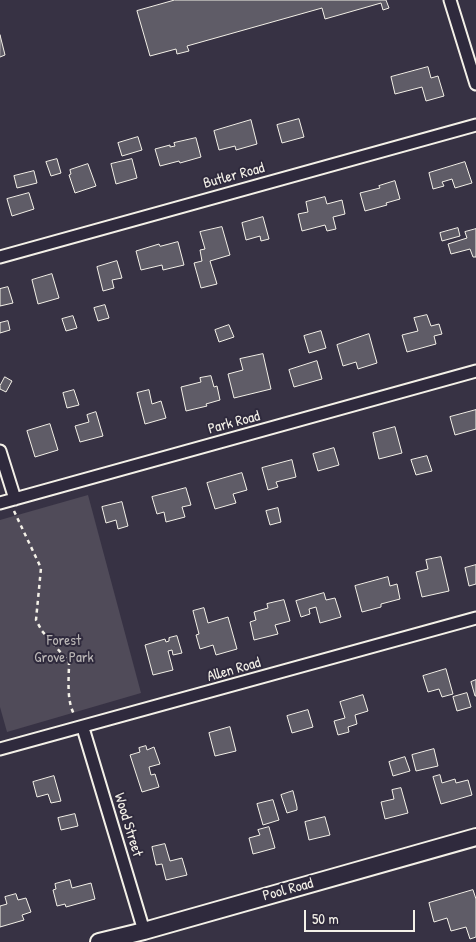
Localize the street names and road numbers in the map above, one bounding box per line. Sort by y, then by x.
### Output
street label: Butler Road [201,159,267,193]
street label: Park Road [206,407,262,439]
street label: Allen Road [205,654,263,686]
street label: Wood Street [110,791,146,859]
street label: Pool Road [261,875,315,905]

